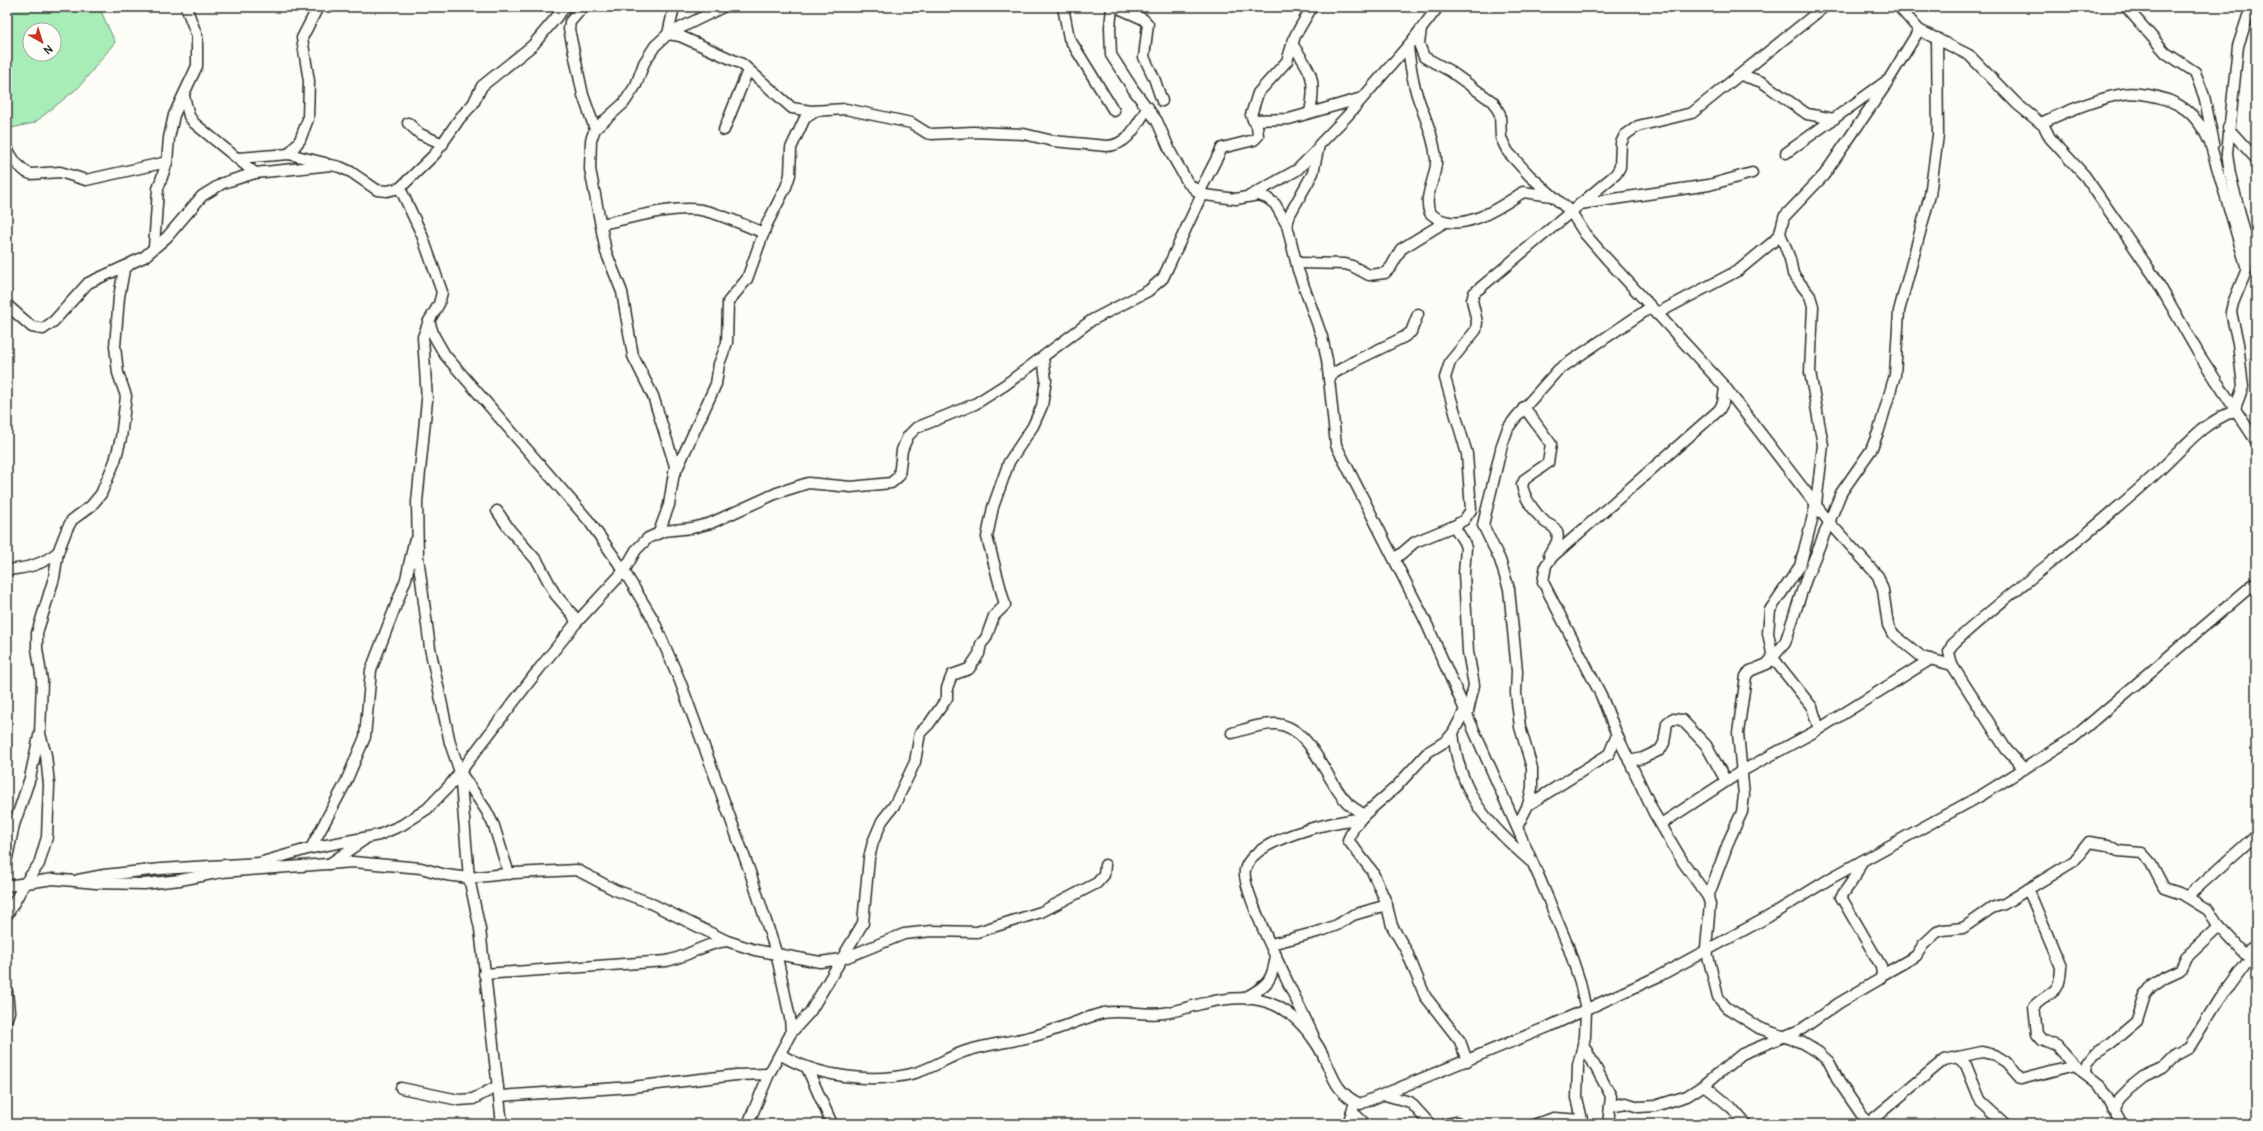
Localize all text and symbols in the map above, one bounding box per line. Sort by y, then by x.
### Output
north arrow [22,22,62,62]
text: N [41,42,55,57]

